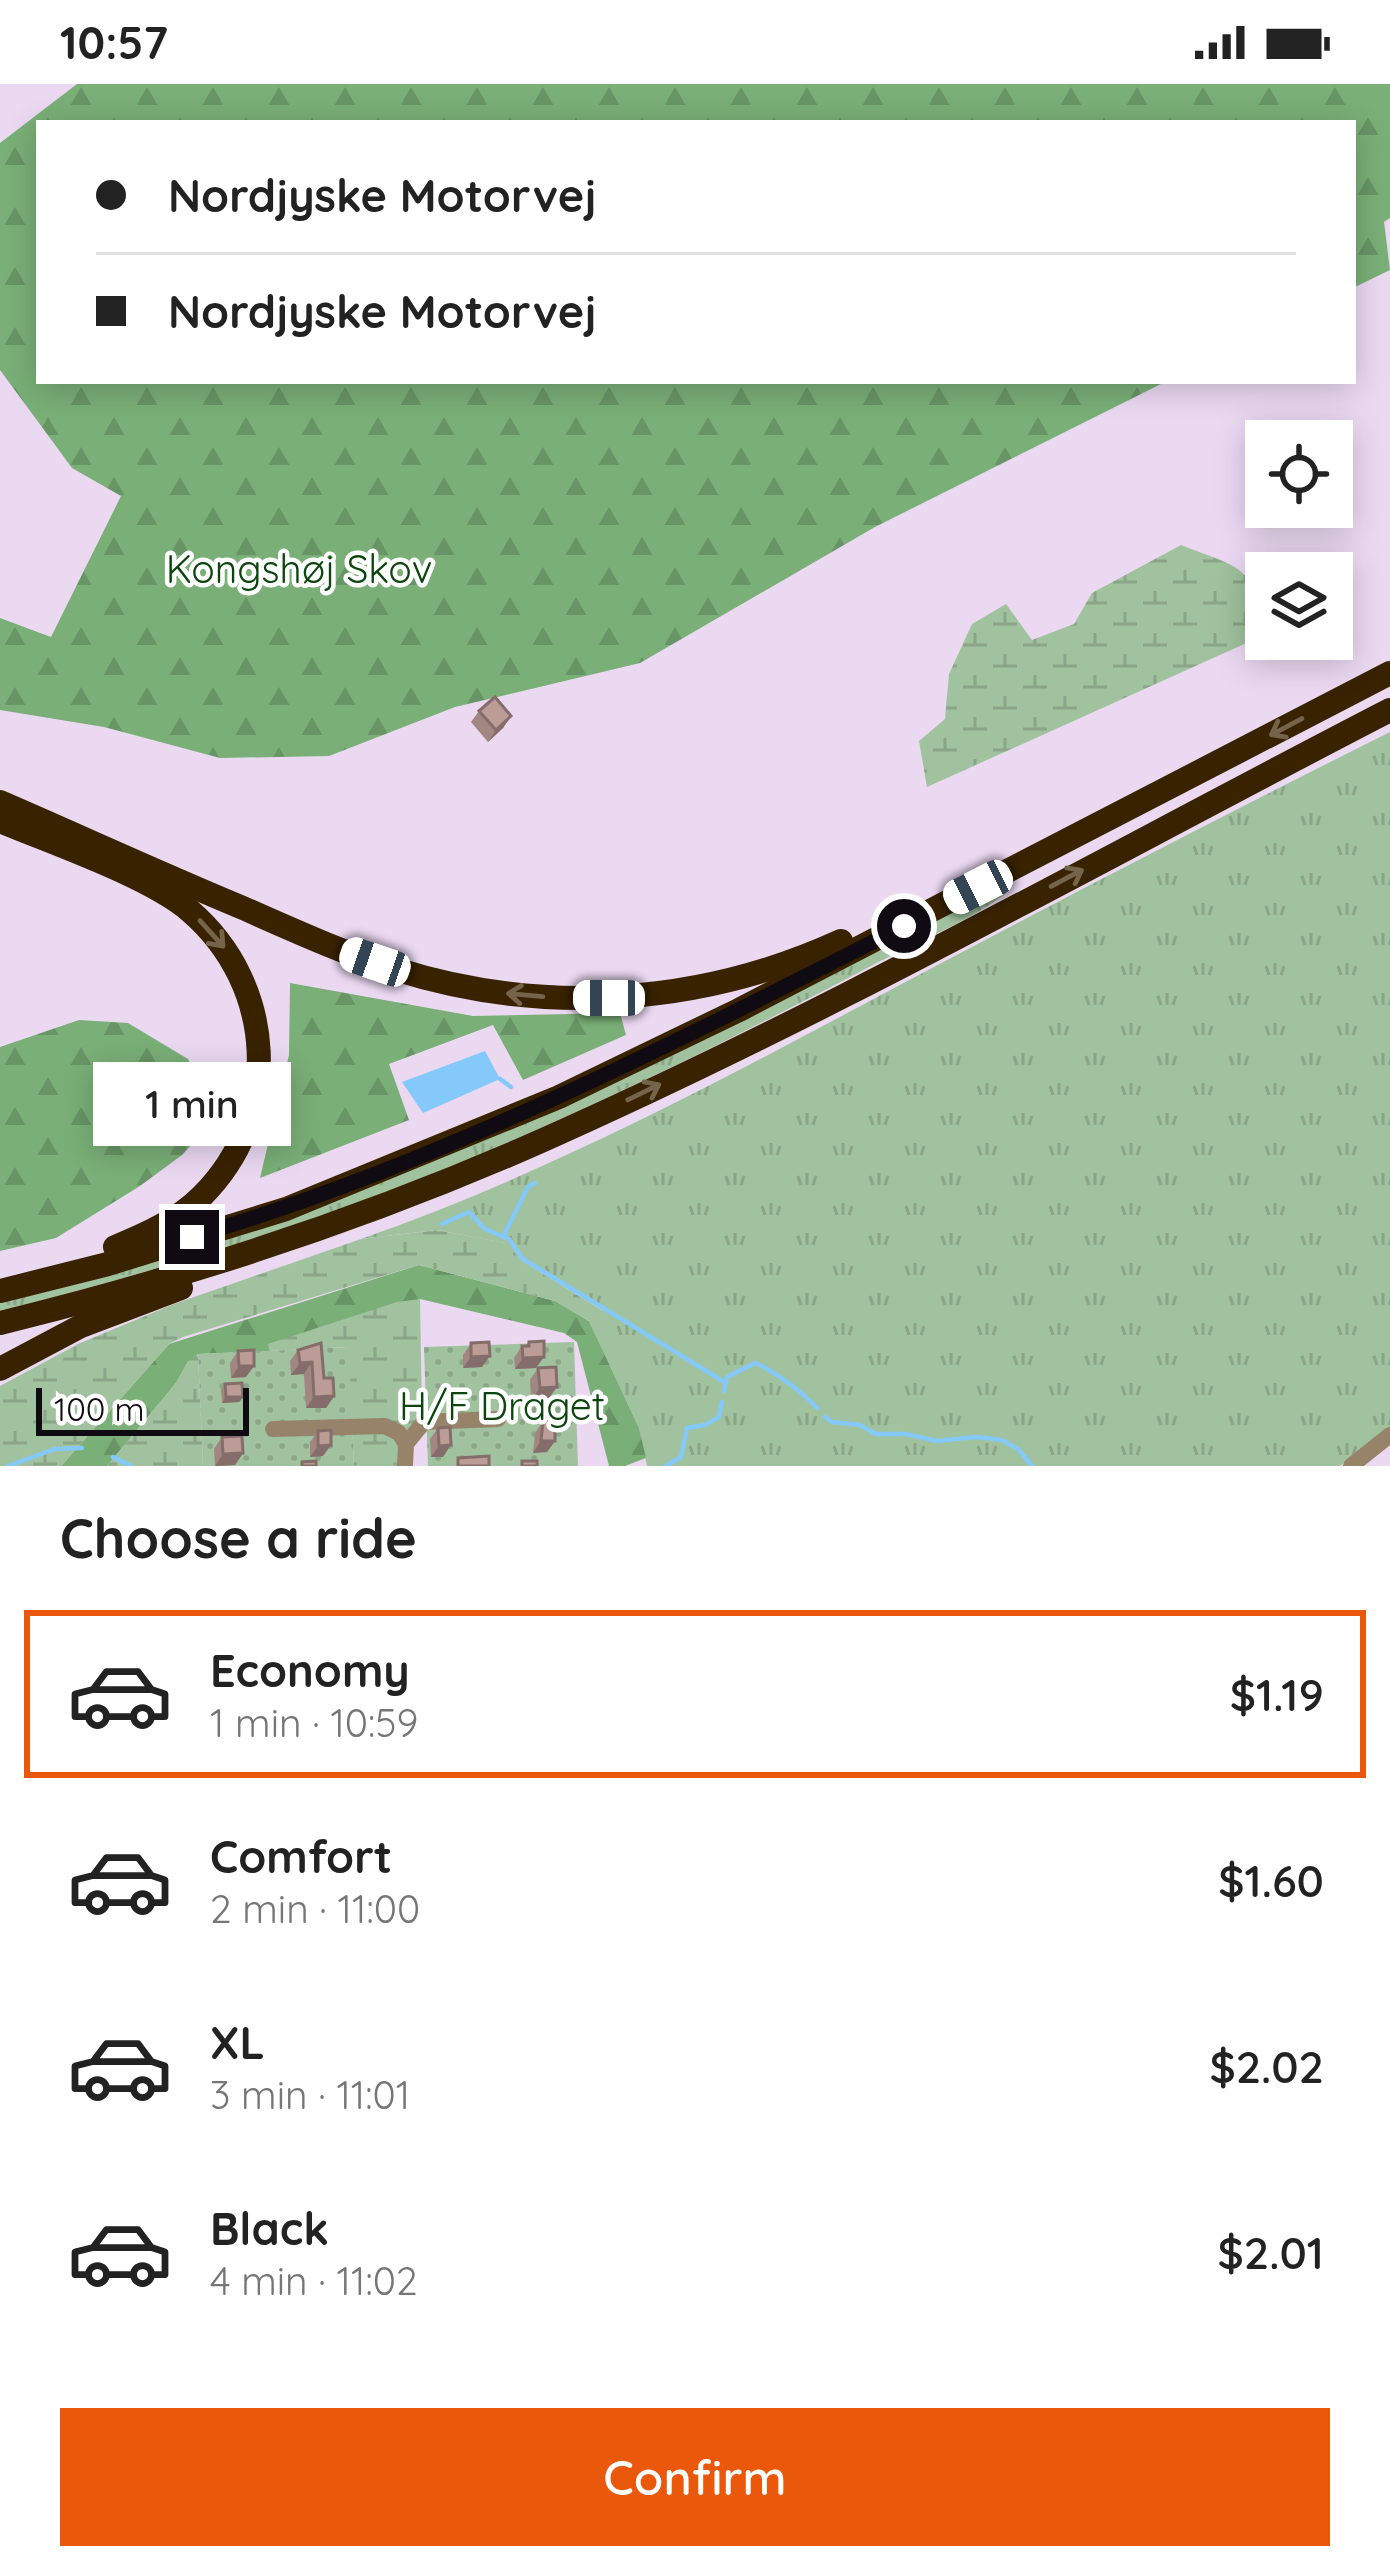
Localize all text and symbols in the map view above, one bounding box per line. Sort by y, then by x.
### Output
text: 10:57 [60,14,168,70]
text: Nordjyske Motorvej [168,167,597,223]
text: Nordjyske Motorvej [168,283,597,339]
map controls [1245,420,1353,660]
button: locate [1245,420,1353,528]
park label: Kongshøj Skov [166,544,432,593]
button: layers [1245,552,1353,660]
one-way arrow [1269,717,1305,740]
car [938,855,1018,919]
one-way arrow [1048,865,1084,888]
route start [877,899,931,953]
one-way arrow [198,919,225,949]
car [335,933,415,991]
car [573,980,645,1016]
one-way arrow [506,983,545,1006]
callout: 1 min [93,1063,291,1147]
text: 1 min [145,1079,239,1128]
one-way arrow [626,1080,661,1103]
route end [165,1210,219,1264]
park label: H/F Draget [399,1381,605,1430]
scale bar [36,1382,249,1435]
text: 100 m [54,1388,145,1429]
text: Choose a ride [60,1504,417,1572]
icon: car [66,1640,174,1748]
text: Economy [210,1642,410,1698]
text: $1.19 [1230,1666,1324,1722]
text: 1 min · 10:59 [210,1698,418,1747]
icon: car [66,1826,174,1934]
text: Comfort [210,1828,392,1884]
text: $1.60 [1218,1852,1324,1908]
text: 2 min · 11:00 [210,1884,420,1933]
icon: car [66,2012,174,2120]
text: XL [210,2014,265,2070]
text: $2.02 [1209,2038,1324,2094]
text: 3 min · 11:01 [210,2070,410,2119]
icon: car [66,2198,174,2306]
text: Black [210,2200,329,2256]
text: $2.01 [1218,2224,1324,2280]
text: 4 min · 11:02 [210,2256,418,2305]
button: Confirm [60,2408,1330,2546]

